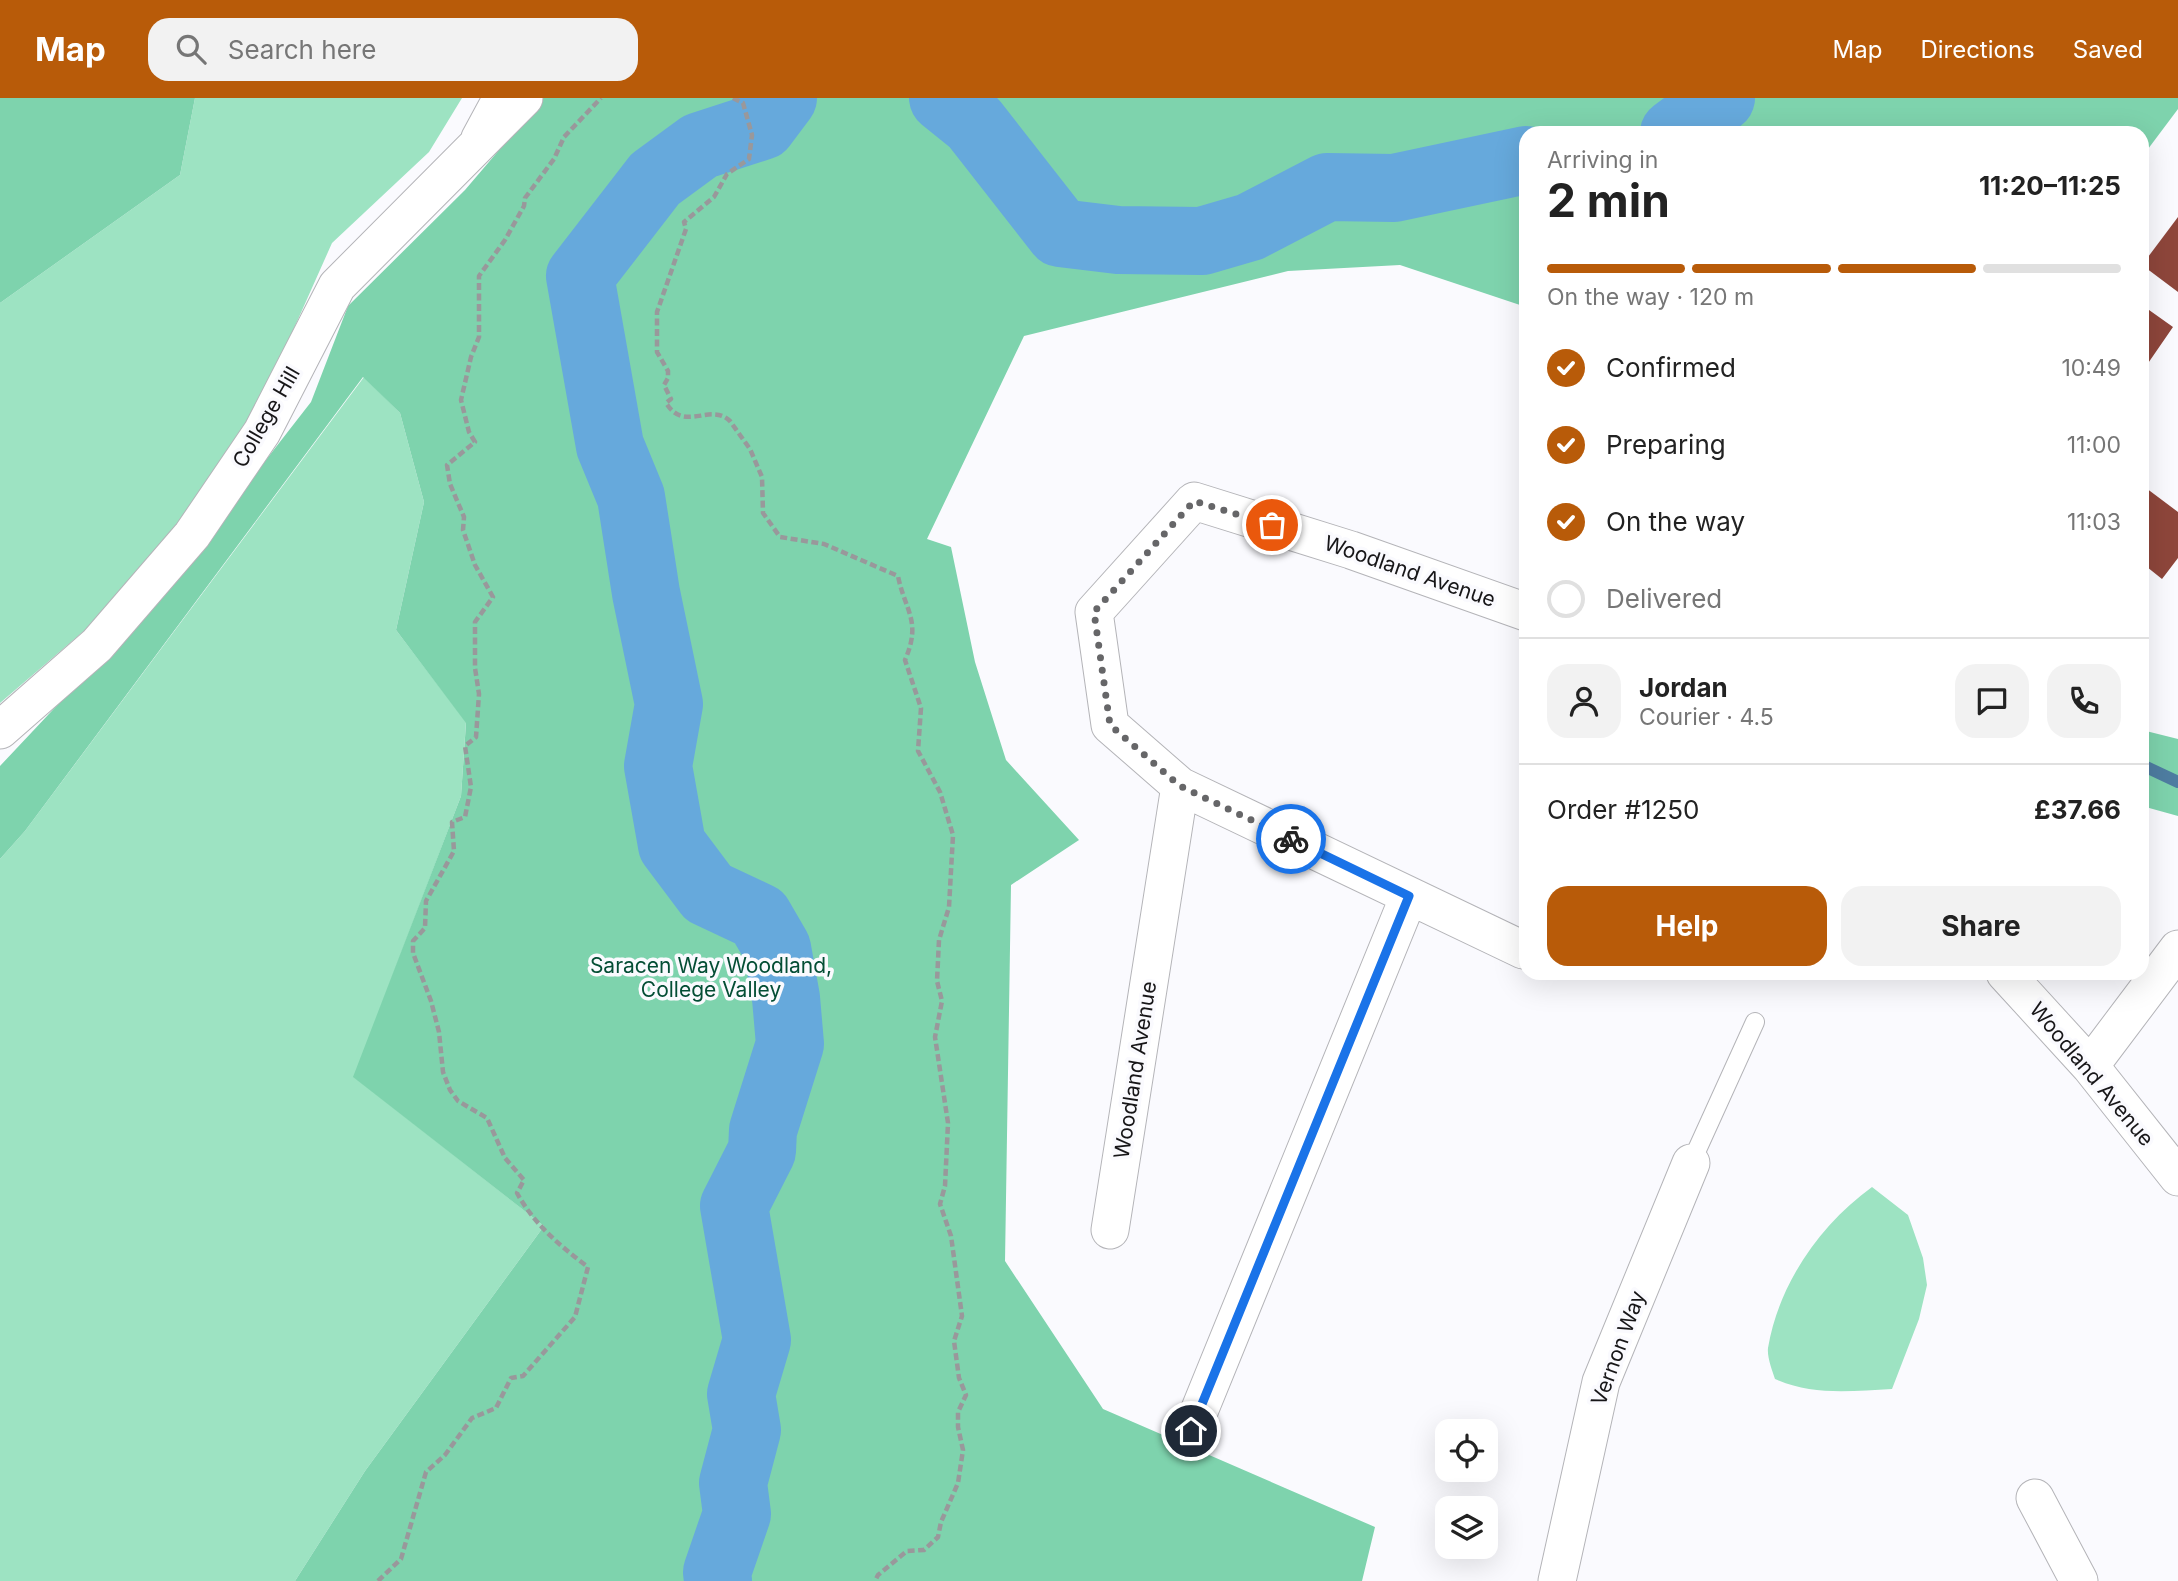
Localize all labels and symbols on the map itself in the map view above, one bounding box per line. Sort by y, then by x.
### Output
street label: College Hill [227,362,305,472]
pin [1242,495,1302,555]
street label: Woodland Avenue [1321,530,1499,612]
courier [1256,804,1326,874]
park label: Saracen Way Woodland, College Valley [590,953,832,1002]
street label: Woodland Avenue [1109,979,1161,1161]
street label: Woodland Avenue [2025,997,2159,1151]
street label: Vernon Way [1586,1287,1650,1409]
pin [1161,1401,1221,1461]

